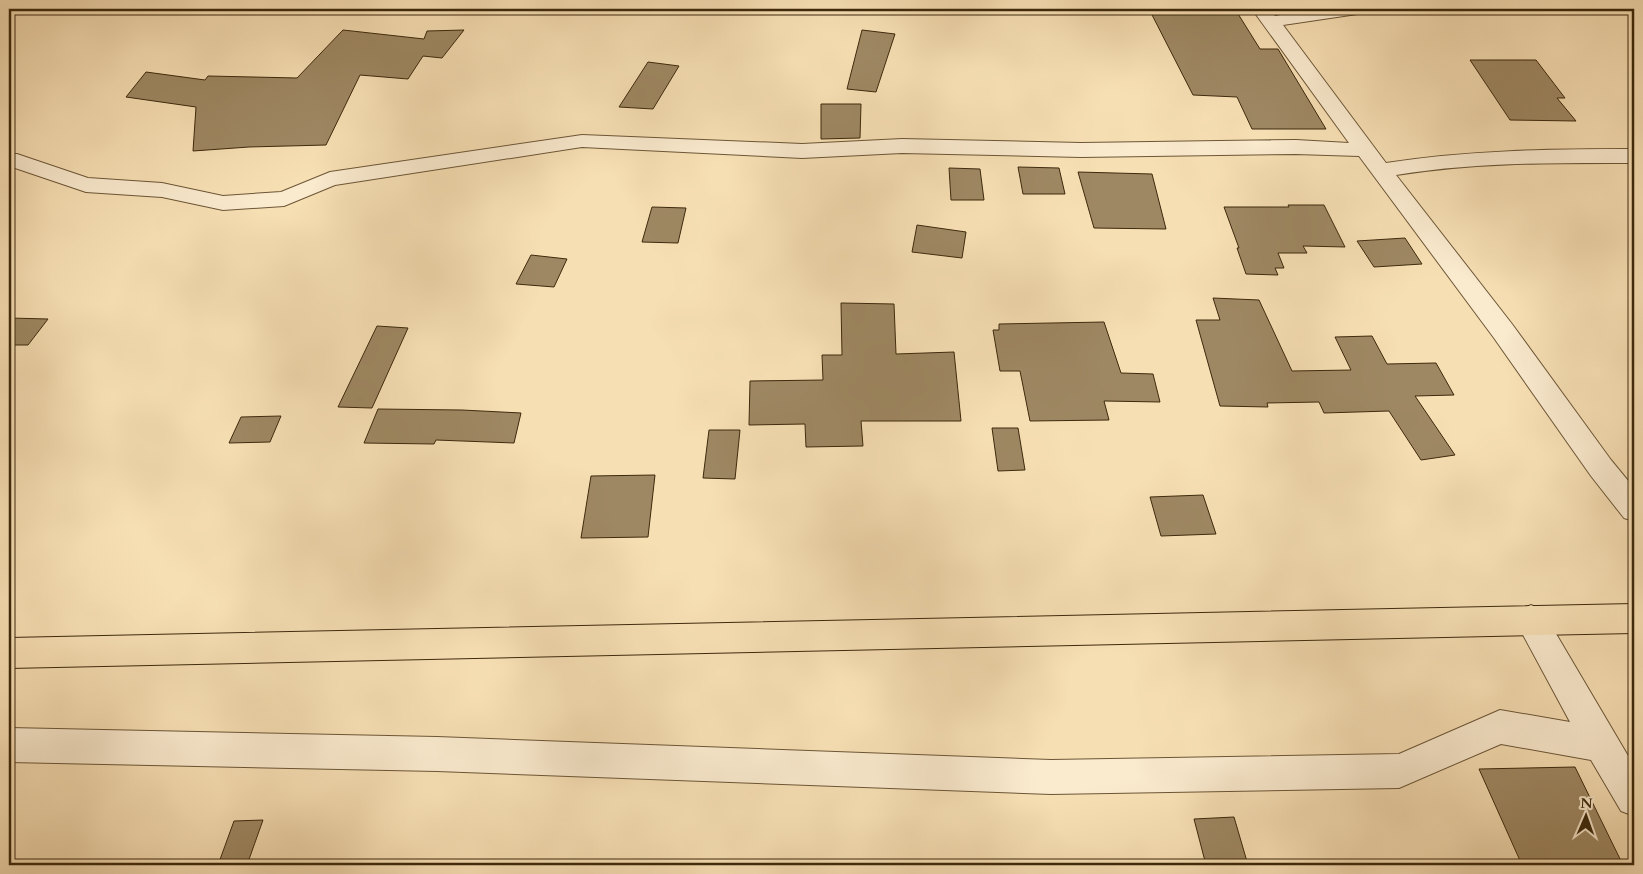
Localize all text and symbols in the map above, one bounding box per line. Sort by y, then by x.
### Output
north arrow [1560,792,1610,842]
text: N [1580,794,1593,813]

